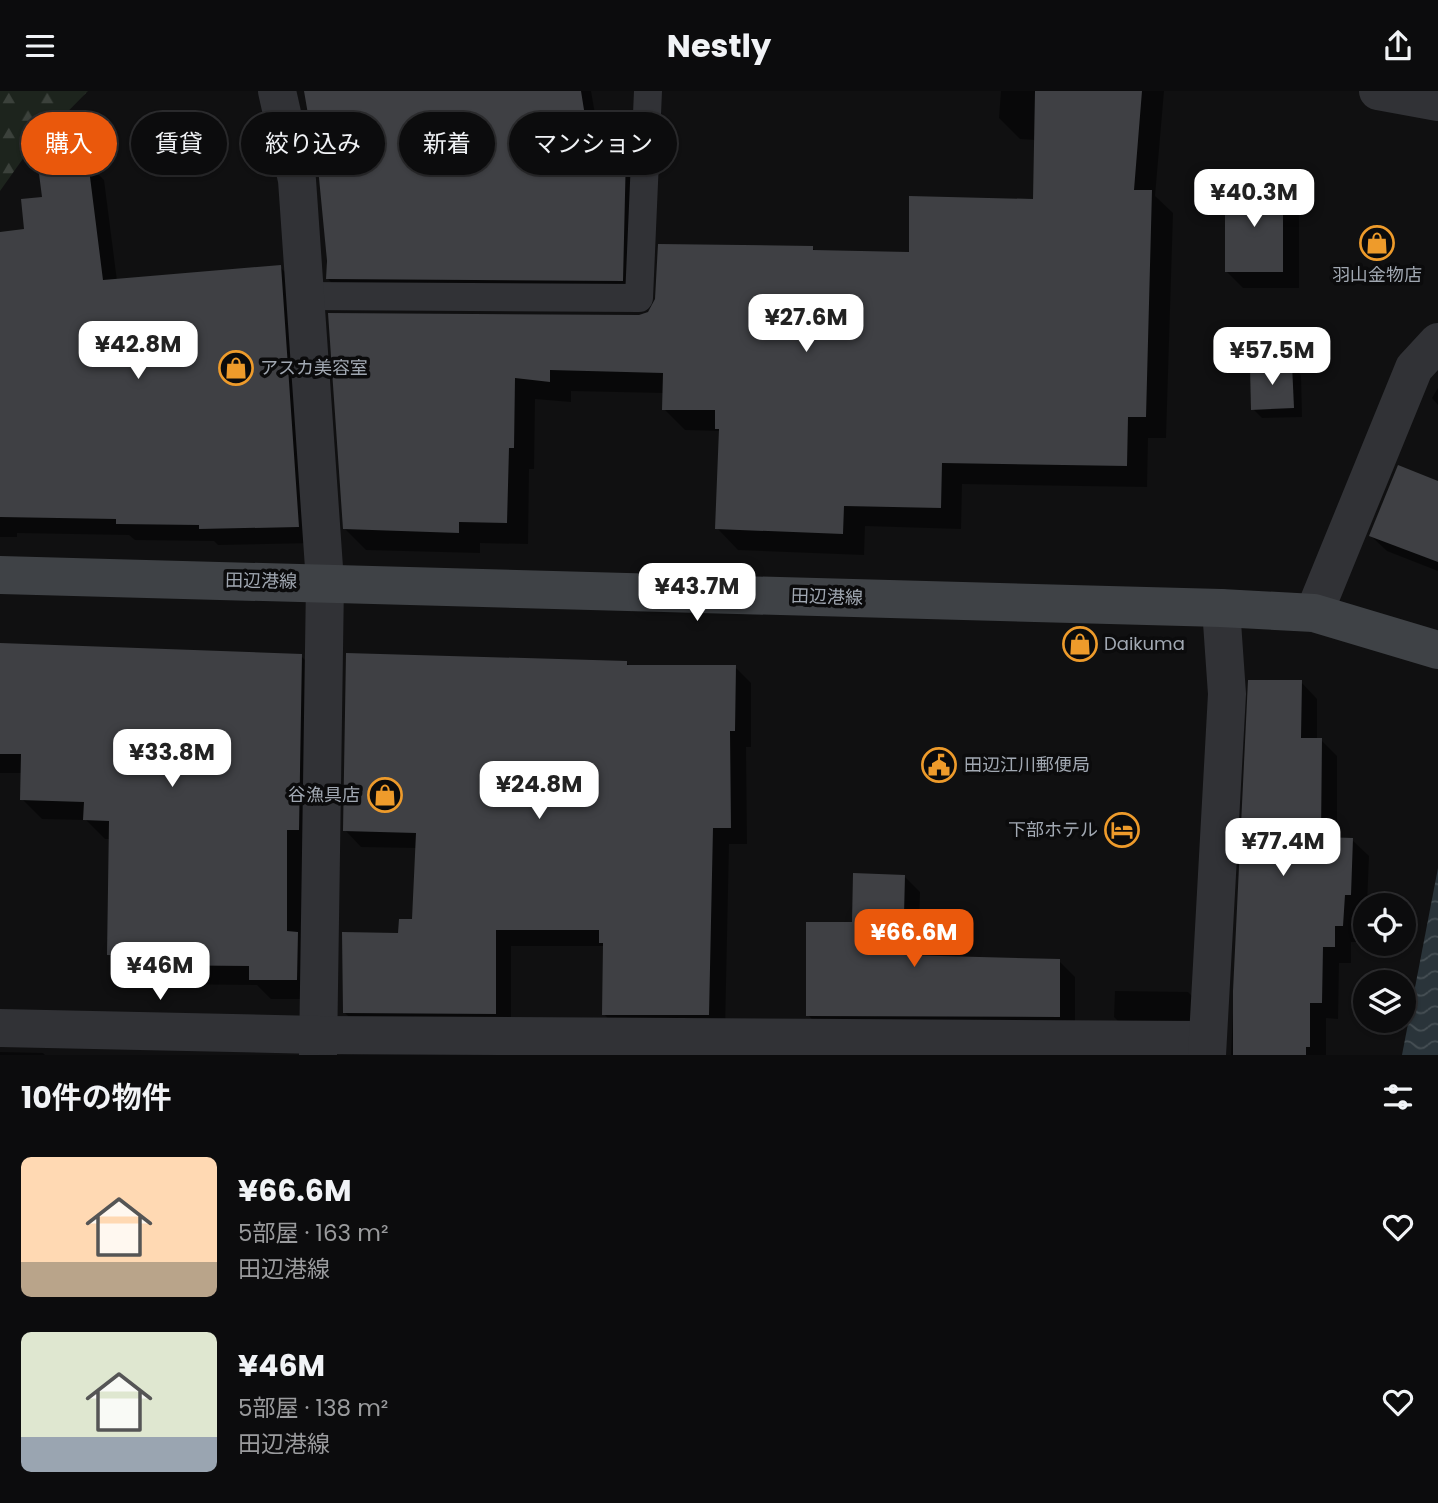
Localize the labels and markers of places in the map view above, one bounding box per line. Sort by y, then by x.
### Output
pin: ¥40.3M [1197,169,1311,229]
shop icon: 羽山金物店 [1358,224,1396,262]
place label: 羽山金物店 [1332,262,1422,287]
pin: ¥27.6M [749,295,863,354]
pin: ¥42.8M [81,321,195,381]
pin: ¥57.5M [1215,327,1329,387]
shop icon: アスカ美容室 [217,349,255,387]
place label: アスカ美容室 [260,355,368,380]
pin: ¥43.7M [640,563,754,623]
shop icon: Daikuma [1061,625,1099,663]
place label: Daikuma [1104,631,1185,656]
pin: ¥33.8M [115,729,229,789]
public building icon: 田辺江川郵便局 [920,746,958,784]
place label: 田辺江川郵便局 [964,752,1090,777]
pin: ¥24.8M [482,761,596,821]
shop icon: 谷漁具店 [366,776,404,814]
place label: 谷漁具店 [288,782,360,807]
hotel icon: 下部ホテル [1103,811,1141,849]
place label: 下部ホテル [1008,817,1098,842]
pin: ¥77.4M [1226,819,1340,878]
pin: ¥66.6M [857,909,971,969]
pin: ¥46M [119,943,201,1002]

